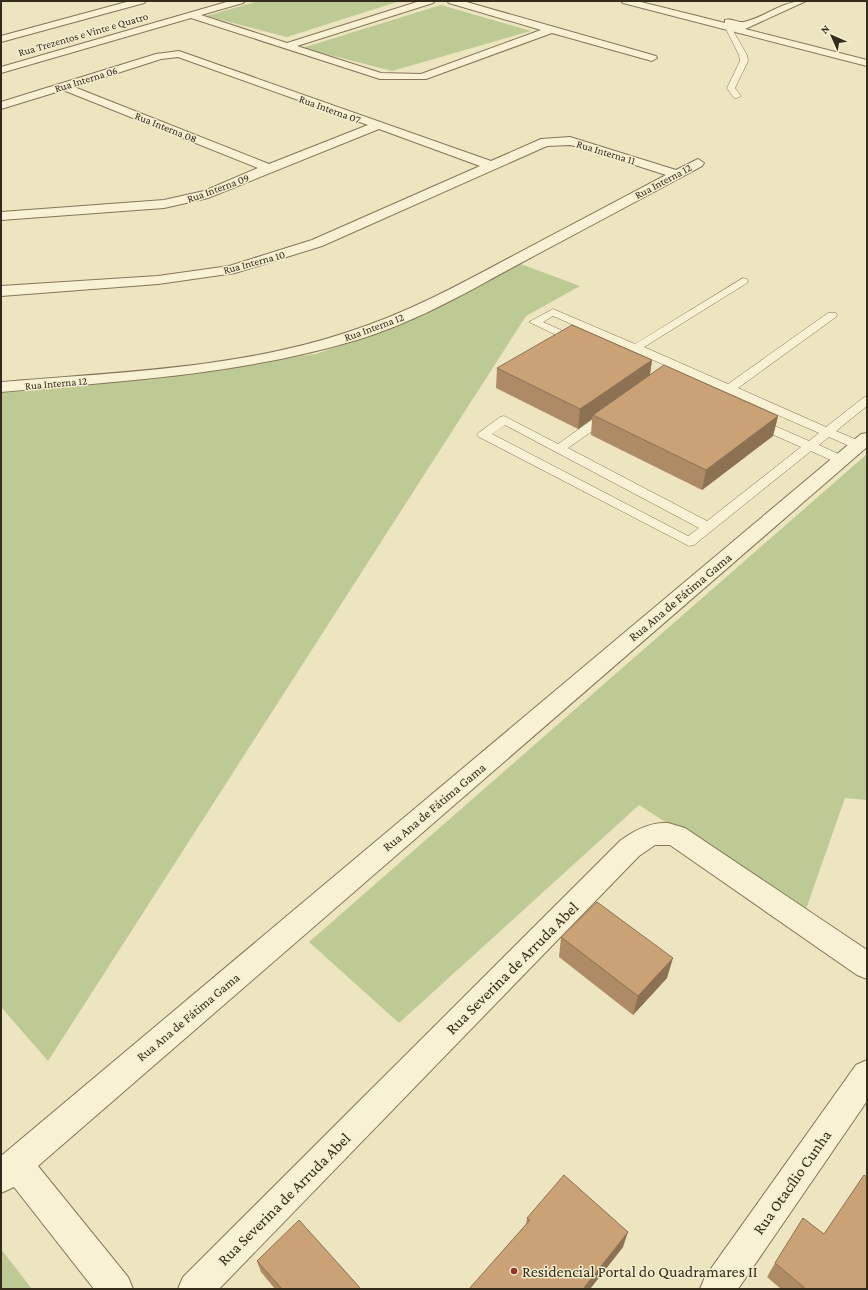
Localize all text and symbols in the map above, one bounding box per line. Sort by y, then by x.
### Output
street label: Rua Trezentos e Vinte e Quatro [17,10,150,58]
north arrow [812,16,852,56]
text: N [818,22,832,36]
street label: Rua Interna 06 [53,64,119,94]
street label: Rua Interna 07 [298,92,362,126]
street label: Rua Interna 08 [133,109,199,145]
street label: Rua Interna 11 [575,137,637,167]
street label: Rua Interna 12 [633,161,693,201]
street label: Rua Interna 09 [185,171,251,205]
street label: Rua Interna 10 [222,248,286,276]
street label: Rua Interna 12 [343,311,405,343]
street label: Rua Interna 12 [24,374,88,392]
street label: Rua Ana de Fátima Gama [626,550,734,644]
street label: Rua Ana de Fátima Gama [380,760,488,854]
street label: Rua Severina de Arruda Abel [442,898,582,1038]
street label: Rua Ana de Fátima Gama [134,970,242,1064]
street label: Rua Otacílio Cunha [750,1126,835,1237]
street label: Rua Severina de Arruda Abel [214,1129,354,1269]
place label: Residencial Portal do Quadramares II [522,1263,758,1280]
marker: Residencial Portal do Quadramares II [509,1266,519,1276]

